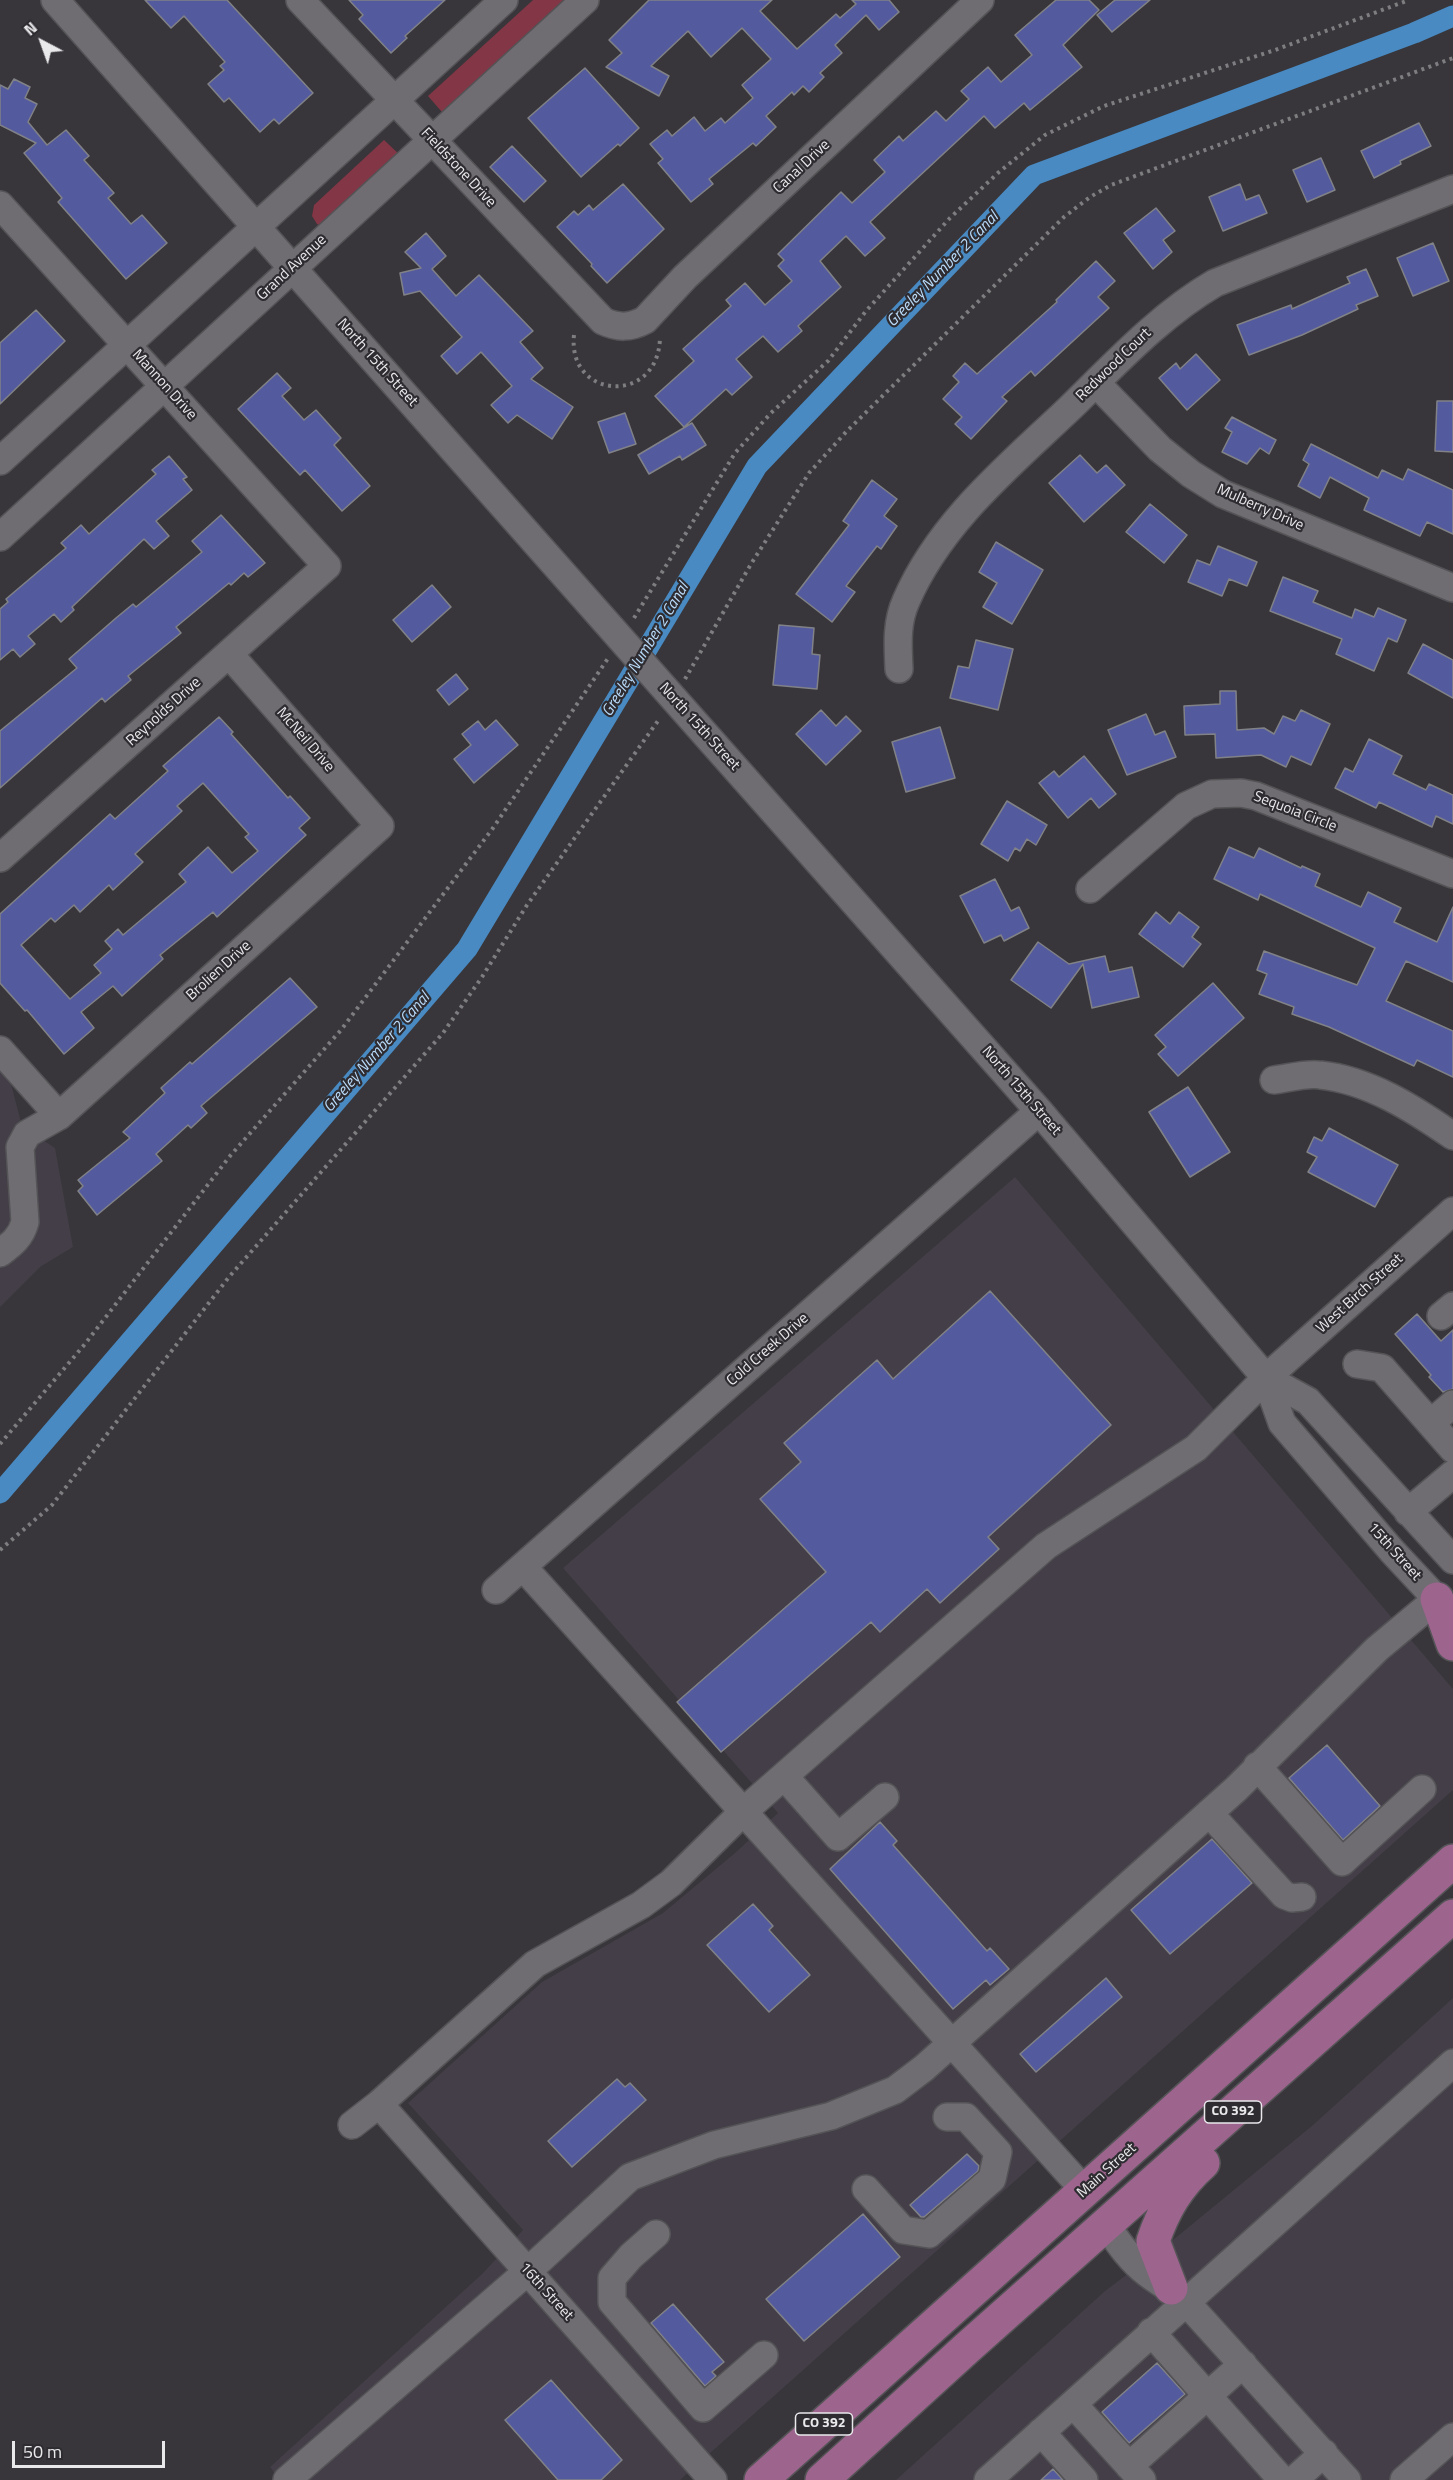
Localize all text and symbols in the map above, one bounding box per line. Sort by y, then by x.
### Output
north arrow [12,12,72,72]
text: N [18,16,42,41]
street label: Fieldstone Drive [417,125,499,211]
street label: Canal Drive [770,136,834,198]
water label: Greeley Number 2 Canal [883,208,1003,332]
street label: Grand Avenue [254,231,330,305]
street label: North 15th Street [333,315,421,411]
street label: Redwood Court [1073,325,1155,405]
street label: Mannon Drive [128,346,200,424]
street label: Mulberry Drive [1214,481,1306,535]
water label: Greeley Number 2 Canal [599,580,693,720]
street label: Reynolds Drive [123,674,205,750]
street label: North 15th Street [655,679,743,775]
street label: McNeil Drive [272,704,338,776]
street label: Sequoia Circle [1251,788,1339,836]
street label: Brolien Drive [183,937,255,1005]
water label: Greeley Number 2 Canal [320,989,434,1117]
street label: North 15th Street [978,1043,1064,1139]
street label: West Birch Street [1313,1250,1407,1338]
street label: Cold Creek Drive [724,1310,812,1390]
street label: 15th Street [1363,1519,1425,1585]
road number: CO 392 [1204,2101,1262,2123]
street label: Main Street [1074,2140,1140,2202]
street label: 16th Street [515,2259,577,2325]
road number: CO 392 [796,2413,852,2435]
scale bar [15,2429,168,2467]
text: 50 m [23,2438,62,2465]

